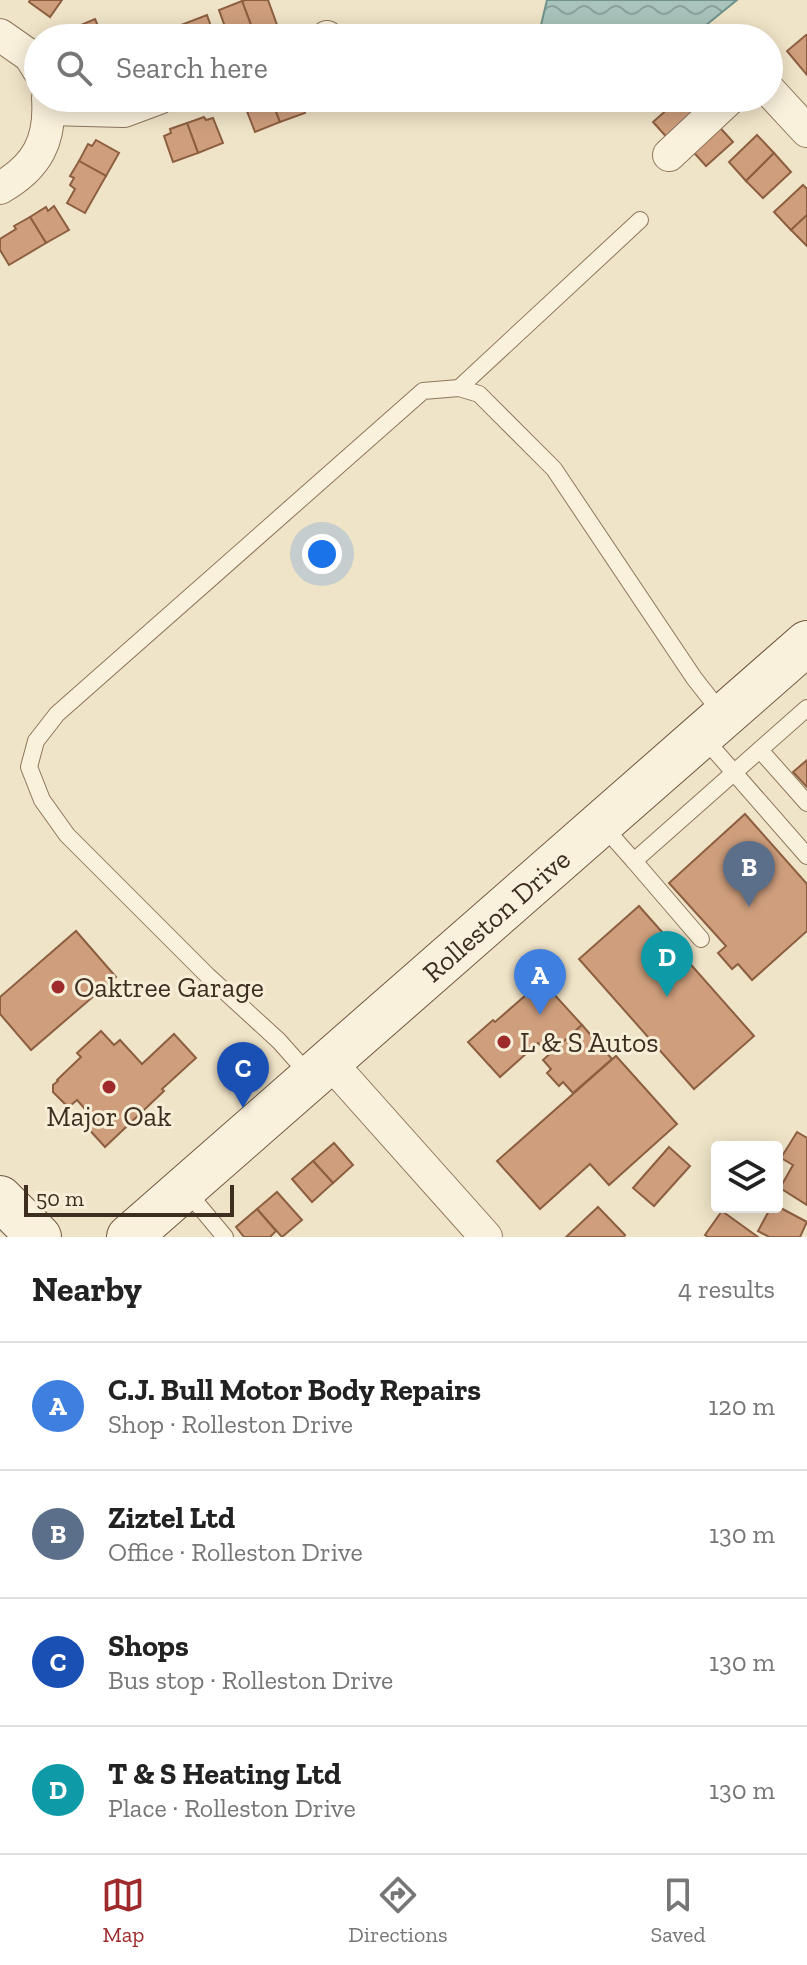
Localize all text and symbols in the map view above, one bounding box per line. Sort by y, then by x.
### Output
search box [24,24,783,112]
icon: search [52,46,96,90]
text: Search here [116,50,268,86]
your location [302,534,342,574]
pin: B [723,841,775,907]
street label: Rolleston Drive [416,842,577,989]
pin: D [641,931,693,997]
pin: A [514,949,566,1015]
place label: Oaktree Garage [74,971,264,1004]
marker: Oaktree Garage [49,978,67,996]
place label: L & S Autos [520,1026,659,1059]
marker: L & S Autos [495,1033,513,1051]
pin: C [217,1042,269,1108]
marker: Major Oak [100,1078,118,1096]
place label: Major Oak [46,1100,172,1133]
map controls [711,1141,783,1213]
button: layers [711,1141,783,1213]
scale bar [24,1181,234,1217]
text: 50 m [36,1185,84,1212]
text: Nearby [32,1269,142,1310]
text: 4 results [678,1273,775,1305]
text: C.J. Bull Motor Body Repairs [108,1372,481,1408]
text: A [49,1390,67,1422]
text: 120 m [708,1390,775,1422]
text: Shop · Rolleston Drive [108,1408,353,1440]
text: Ziztel Ltd [108,1500,235,1536]
text: B [50,1518,66,1550]
text: 130 m [709,1518,775,1550]
text: Office · Rolleston Drive [108,1536,363,1568]
text: Shops [108,1628,189,1664]
text: C [50,1646,66,1678]
text: 130 m [709,1646,775,1678]
text: Bus stop · Rolleston Drive [108,1664,393,1696]
text: T & S Heating Ltd [108,1756,341,1792]
text: D [49,1774,67,1806]
text: 130 m [709,1774,775,1806]
text: Place · Rolleston Drive [108,1792,356,1824]
tab: Map [101,1873,145,1948]
tab: Directions [348,1873,448,1948]
tab: Saved [650,1873,706,1948]

